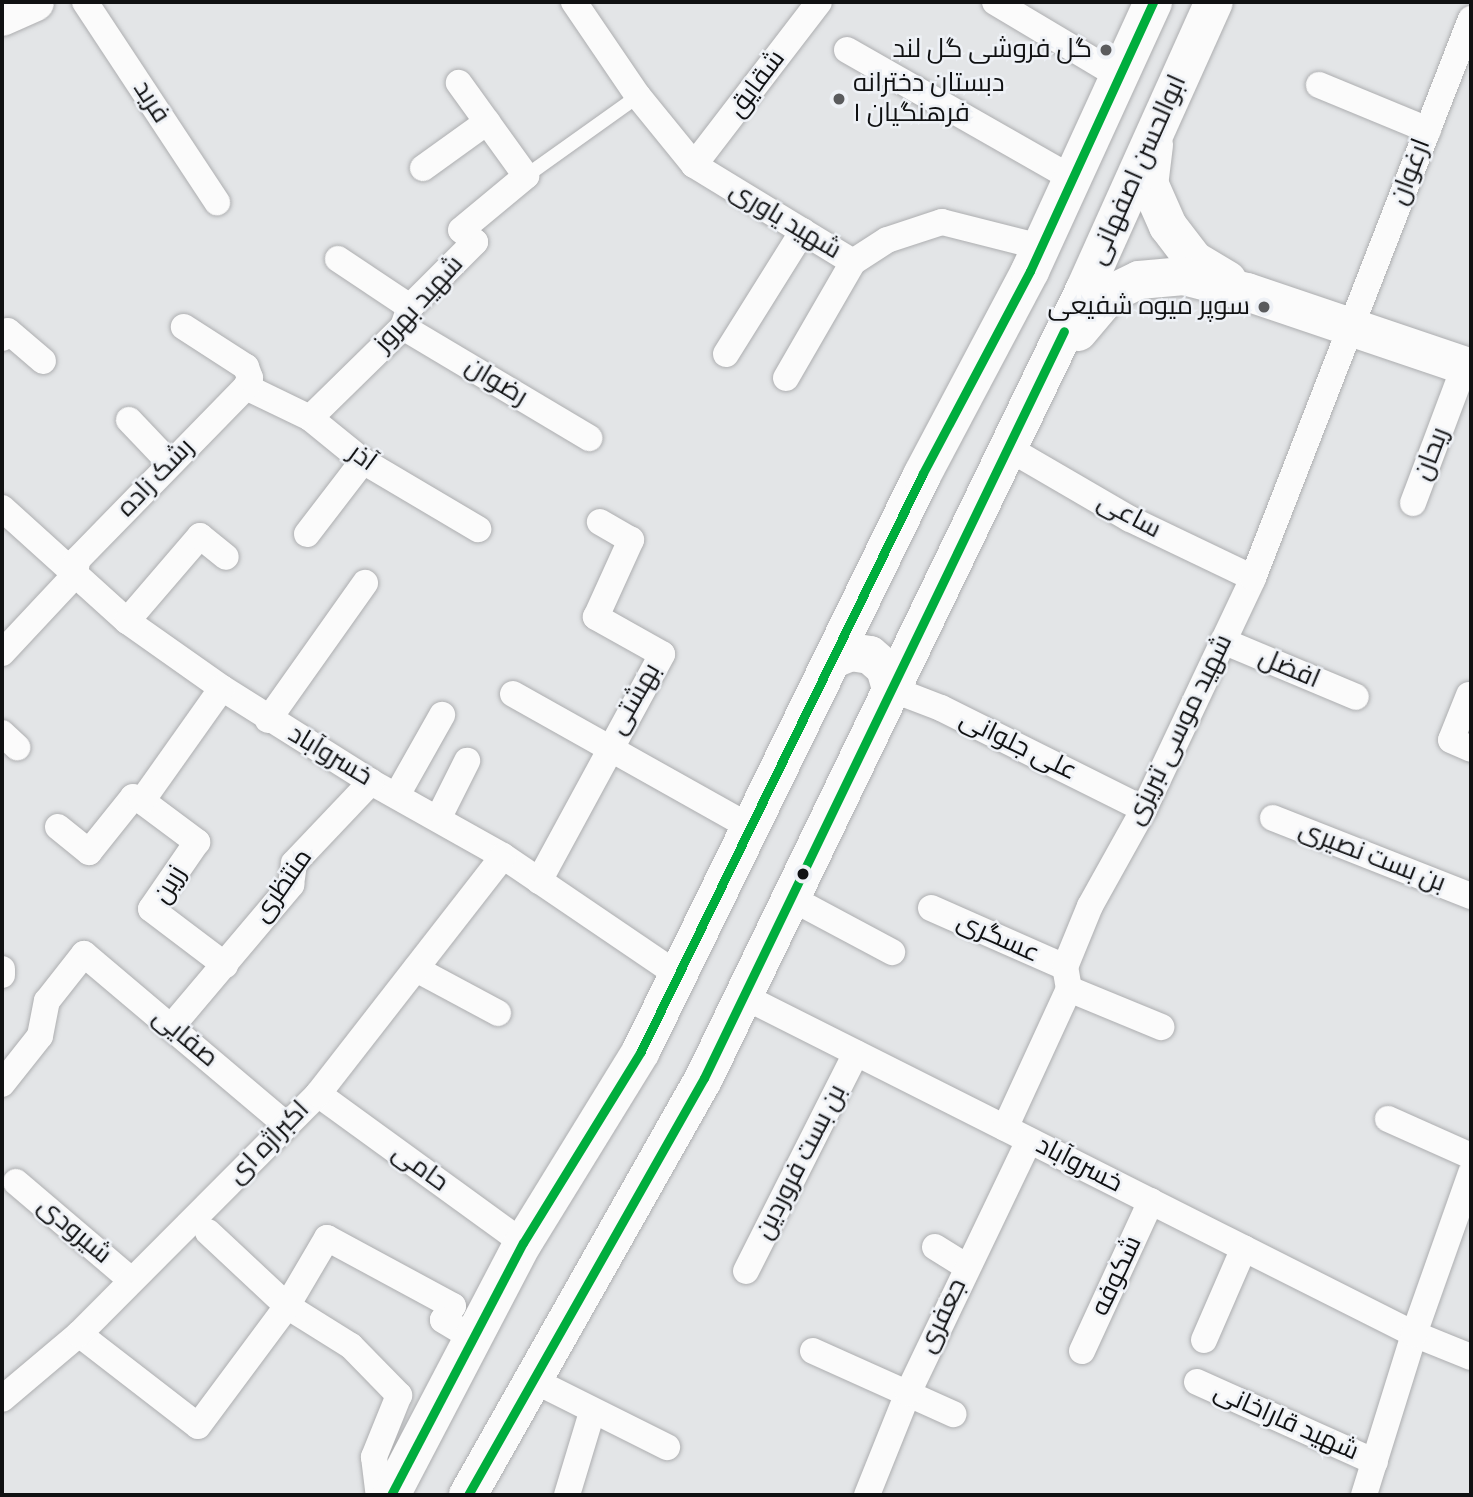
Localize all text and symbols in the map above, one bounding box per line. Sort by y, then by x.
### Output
place label: گل فروشی گل لند [892,34,1092,66]
marker: گل فروشی گل لند [1098,42,1114,58]
street label: شقایق [722,44,792,124]
place label: دبستان دخترانه فرهنگیان ۱ [853,68,1005,130]
street label: ابوالحسن اصفهانی [1082,70,1194,270]
street label: فرید [126,75,176,129]
marker: دبستان دخترانه فرهنگیان ۱ [831,91,847,107]
street label: ارغوان [1384,134,1438,210]
street label: شهید یاوری [723,175,847,267]
street label: شهید بهروز [368,249,470,359]
place label: سوپر میوه شفیعی [1047,291,1250,323]
marker: سوپر میوه شفیعی [1256,299,1272,315]
street label: رضوان [459,351,533,413]
street label: ریحان [1408,423,1456,485]
street label: رشک زاده [111,432,201,524]
street label: آذر [342,438,382,478]
street label: ساعی [1092,486,1166,546]
street label: شهید موسی تبریزی [1120,630,1240,830]
street label: افضل [1254,642,1324,696]
street label: بهشتی [602,658,668,740]
street label: علی جلوانی [954,704,1082,788]
street label: خسروآباد [282,719,378,793]
street label: بن بست نصیری [1294,815,1450,899]
street label: منتظری [247,843,319,929]
street label: زرین [147,860,193,910]
unlabelled marker [796,867,810,881]
street label: عسگری [952,906,1044,970]
street label: صفایی [146,1002,224,1074]
street label: بن بست فروردین [749,1079,853,1245]
street label: اکبراژه ای [222,1095,316,1191]
street label: خسروآباد [1031,1130,1127,1200]
street label: حامی [386,1137,454,1199]
street label: شیرودی [31,1191,117,1271]
street label: شکوفه [1085,1231,1149,1321]
street label: جعفری [912,1274,974,1358]
street label: شهید قاراخانی [1209,1376,1363,1468]

